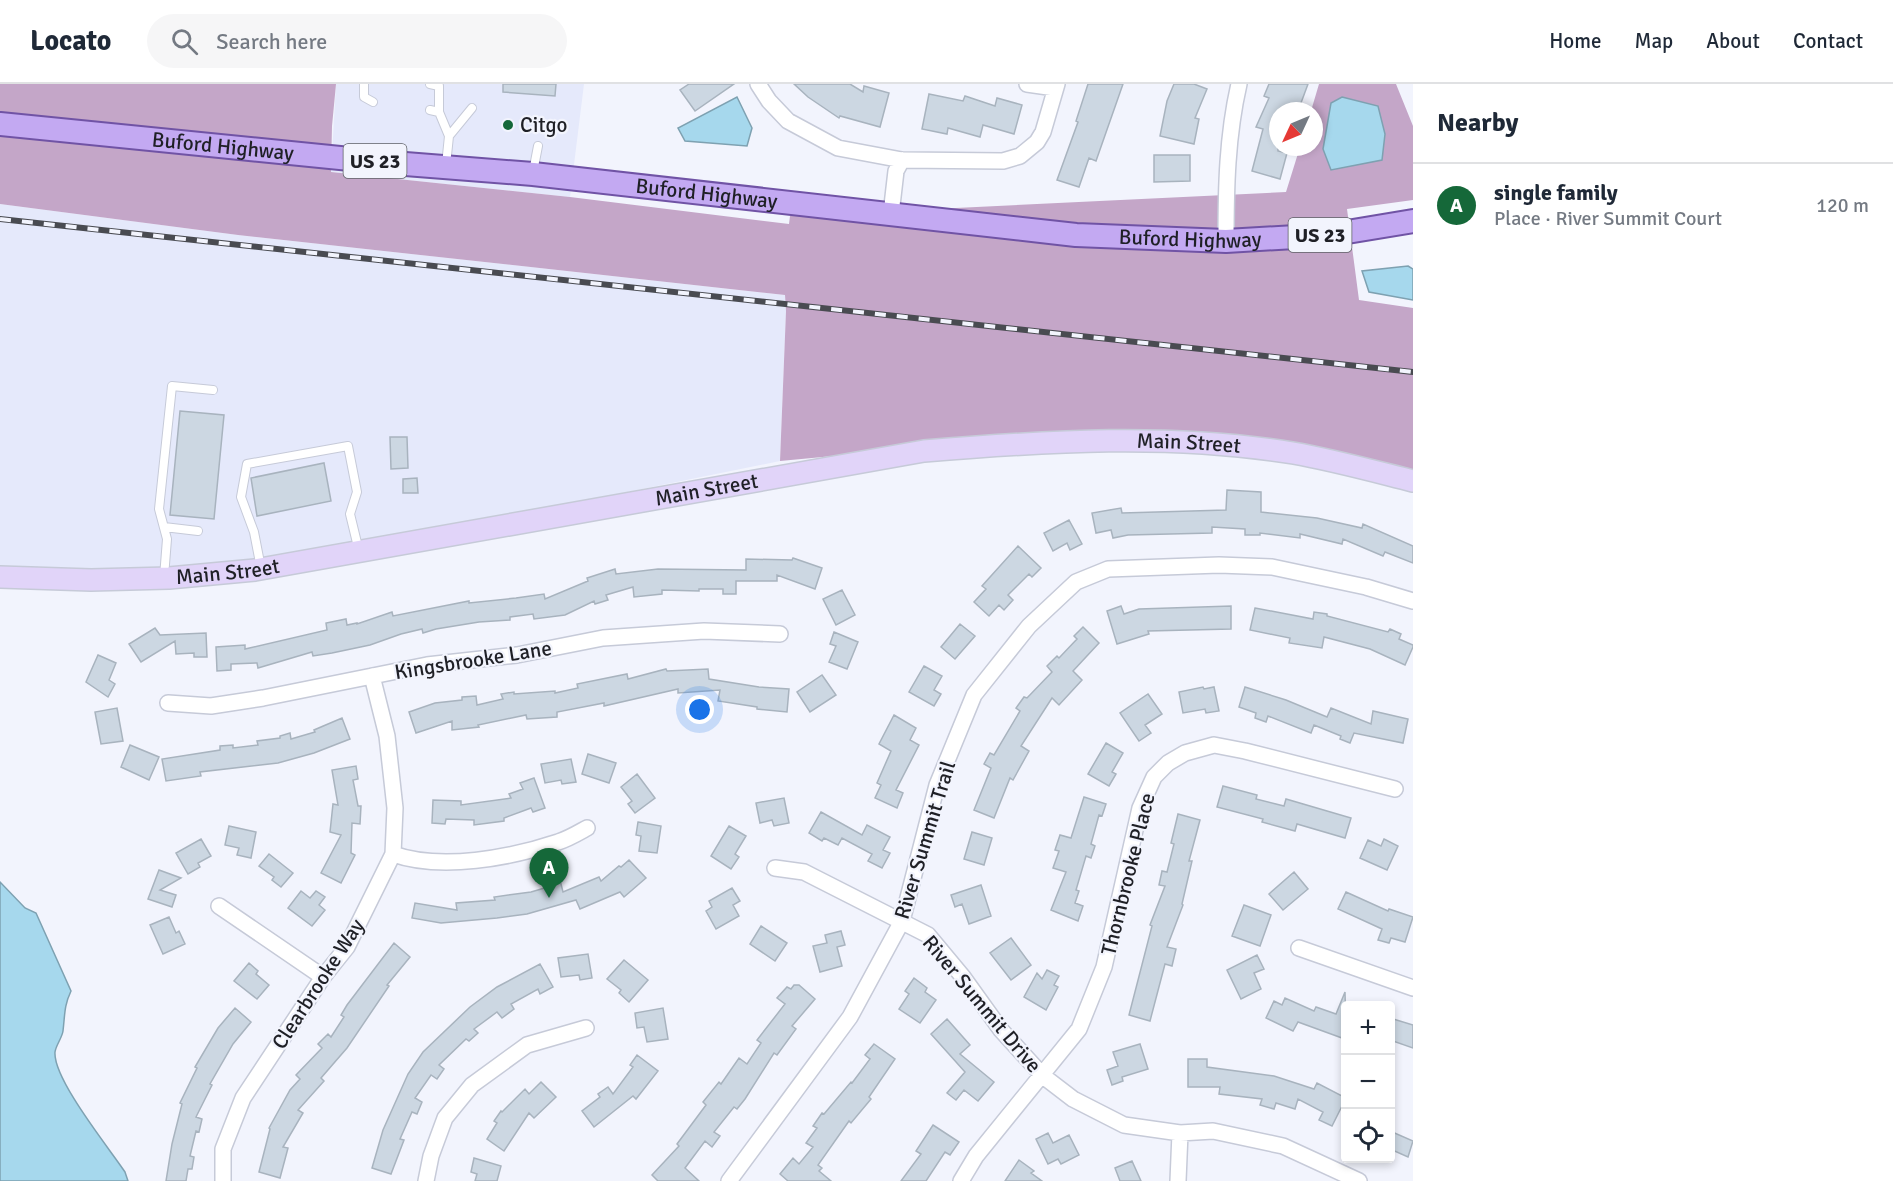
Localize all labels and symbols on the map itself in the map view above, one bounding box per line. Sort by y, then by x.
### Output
north arrow [1269,102,1323,156]
place label: Citgo [520,112,568,138]
marker: Citgo [501,118,515,132]
street label: Buford Highway [151,126,295,166]
road number: US 23 [344,144,406,178]
street label: Buford Highway [634,173,779,214]
road number: US 23 [1288,218,1352,252]
street label: Buford Highway [1118,224,1262,254]
street label: Main Street [1136,428,1242,459]
street label: Main Street [653,468,760,512]
street label: Main Street [175,553,282,590]
street label: Kingsbrooke Lane [393,635,553,685]
your location [685,695,714,724]
street label: River Summit Trail [889,758,961,922]
street label: Thornbrooke Place [1095,790,1161,958]
pin: A [530,848,568,898]
street label: Clearbrooke Way [266,914,370,1054]
street label: River Summit Drive [917,930,1047,1078]

